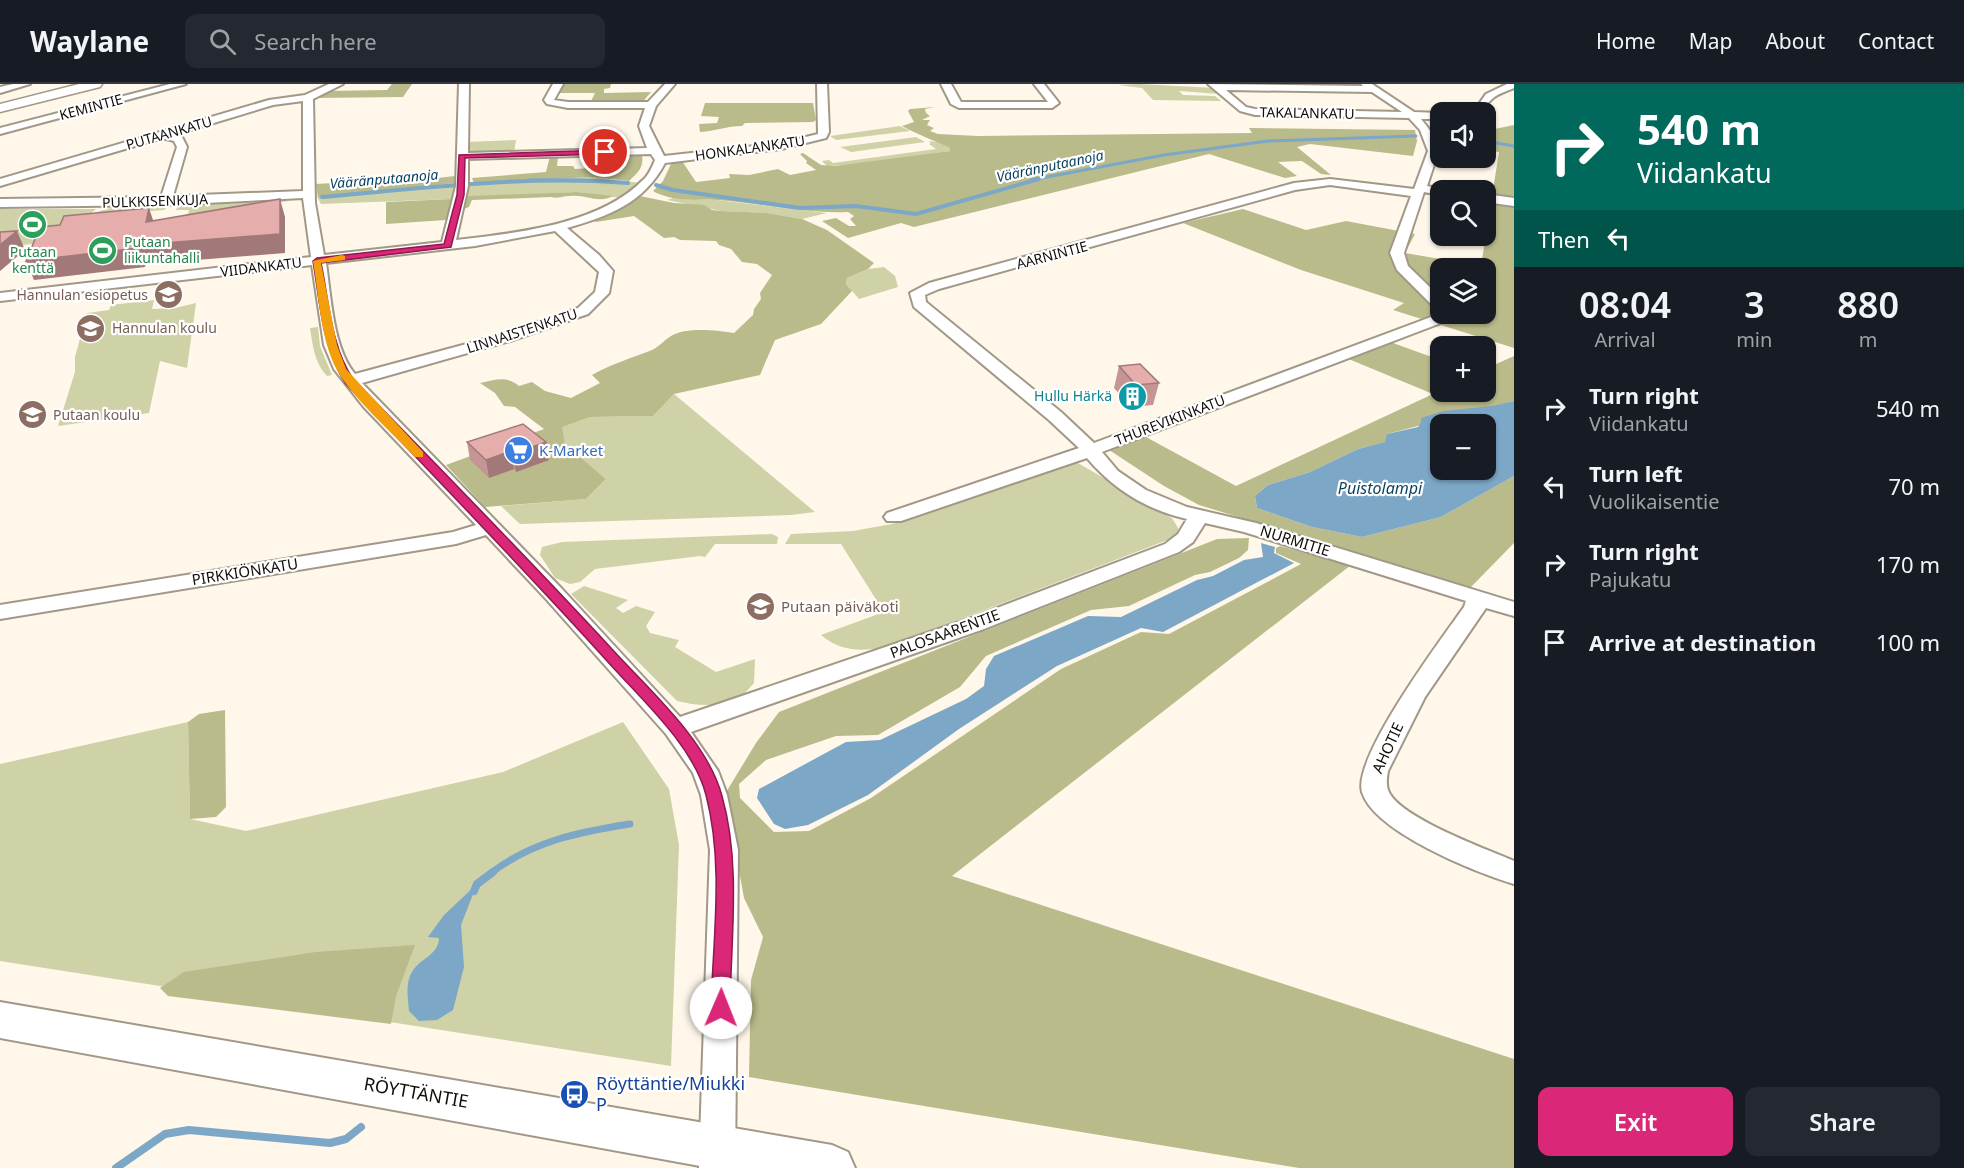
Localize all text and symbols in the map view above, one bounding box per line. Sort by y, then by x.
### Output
search box [185,14,605,68]
text: Waylane [30,22,149,60]
icon: search [206,25,239,58]
text: Search here [254,26,377,56]
text: Home [1596,27,1656,55]
text: Map [1689,27,1732,55]
text: About [1765,27,1825,55]
text: Contact [1858,27,1934,55]
street label: KEMINTIE [57,89,125,124]
text: 540 m [1637,100,1761,157]
street label: TAKALANKATU [1259,102,1355,123]
map controls [1430,102,1496,480]
button: sound [1430,102,1496,168]
icon: right [1538,108,1616,186]
street label: PUTAANKATU [124,111,214,154]
pin [579,126,630,177]
street label: HONKALANKATU [694,130,806,165]
icon: arrive [588,135,621,168]
water label: Vääränputaanoja [995,145,1105,186]
text: Viidankatu [1637,154,1772,191]
water label: Vääränputaanoja [329,164,439,193]
button: search [1430,180,1496,246]
street label: PULKKISENKUJA [102,189,208,212]
sports icon: Putaan kenttä [17,209,49,241]
icon: left [1602,222,1635,255]
text: Then [1538,224,1590,254]
place label: Putaan liikuntahalli [124,232,200,267]
sports icon: Putaan liikuntahalli [87,234,119,266]
street label: AARNINTIE [1014,236,1090,273]
place label: Putaan kenttä [10,242,56,277]
street label: VIIDANKATU [219,252,303,281]
button: layers [1430,258,1496,324]
school or university icon: Hannulan esiopetus [153,279,185,311]
text: 08:04 [1579,280,1671,329]
text: 3 [1744,280,1765,329]
text: 880 [1837,280,1899,329]
place label: Hannulan esiopetus [16,285,148,304]
street label: LINNAISTENKATU [464,304,580,357]
school or university icon: Hannulan koulu [75,312,107,344]
place label: Hannulan koulu [112,318,217,337]
text: Arrival [1595,326,1656,353]
text: min [1736,326,1772,353]
text: m [1859,326,1878,353]
button: + [1430,336,1496,402]
building icon: Hullu Härkä [1117,380,1149,412]
text: Turn right [1589,380,1699,410]
place label: Hullu Härkä [1034,386,1112,405]
street label: THUREVIKINKATU [1112,390,1228,449]
icon: right [1538,392,1571,425]
text: 540 m [1876,393,1940,423]
school or university icon: Putaan koulu [16,399,48,431]
place label: Putaan koulu [53,405,140,424]
text: Viidankatu [1589,410,1689,437]
button: − [1430,414,1496,480]
supermarket icon: K-Market [502,435,534,467]
place label: K-Market [539,440,604,460]
text: Turn left [1589,458,1683,488]
icon: left [1538,470,1571,503]
text: 70 m [1889,471,1940,501]
water label: Puistolampi [1338,477,1423,499]
text: Vuolikaisentie [1589,488,1720,515]
street label: NURMITIE [1258,520,1333,560]
text: Turn right [1589,536,1699,566]
icon: right [1538,548,1571,581]
text: 170 m [1876,549,1940,579]
street label: PIRKKIÖNKATU [190,553,299,589]
text: Pajukatu [1589,566,1671,593]
school or university icon: Putaan päiväkoti [744,591,776,623]
place label: Putaan päiväkoti [781,596,899,616]
street label: PALOSAARENTIE [887,604,1002,662]
icon: arrive [1538,626,1571,659]
text: Arrive at destination [1589,627,1816,657]
text: 100 m [1876,627,1940,657]
street label: AHOTIE [1367,719,1408,776]
position arrow [689,976,753,1040]
street label: RÖYTTÄNTIE [362,1071,470,1113]
place label: Röyttäntie/Miukki P [596,1071,745,1116]
bus stop icon: Röyttäntie/Miukki P [559,1078,591,1110]
button: Exit [1538,1087,1733,1156]
button: Share [1745,1087,1940,1156]

